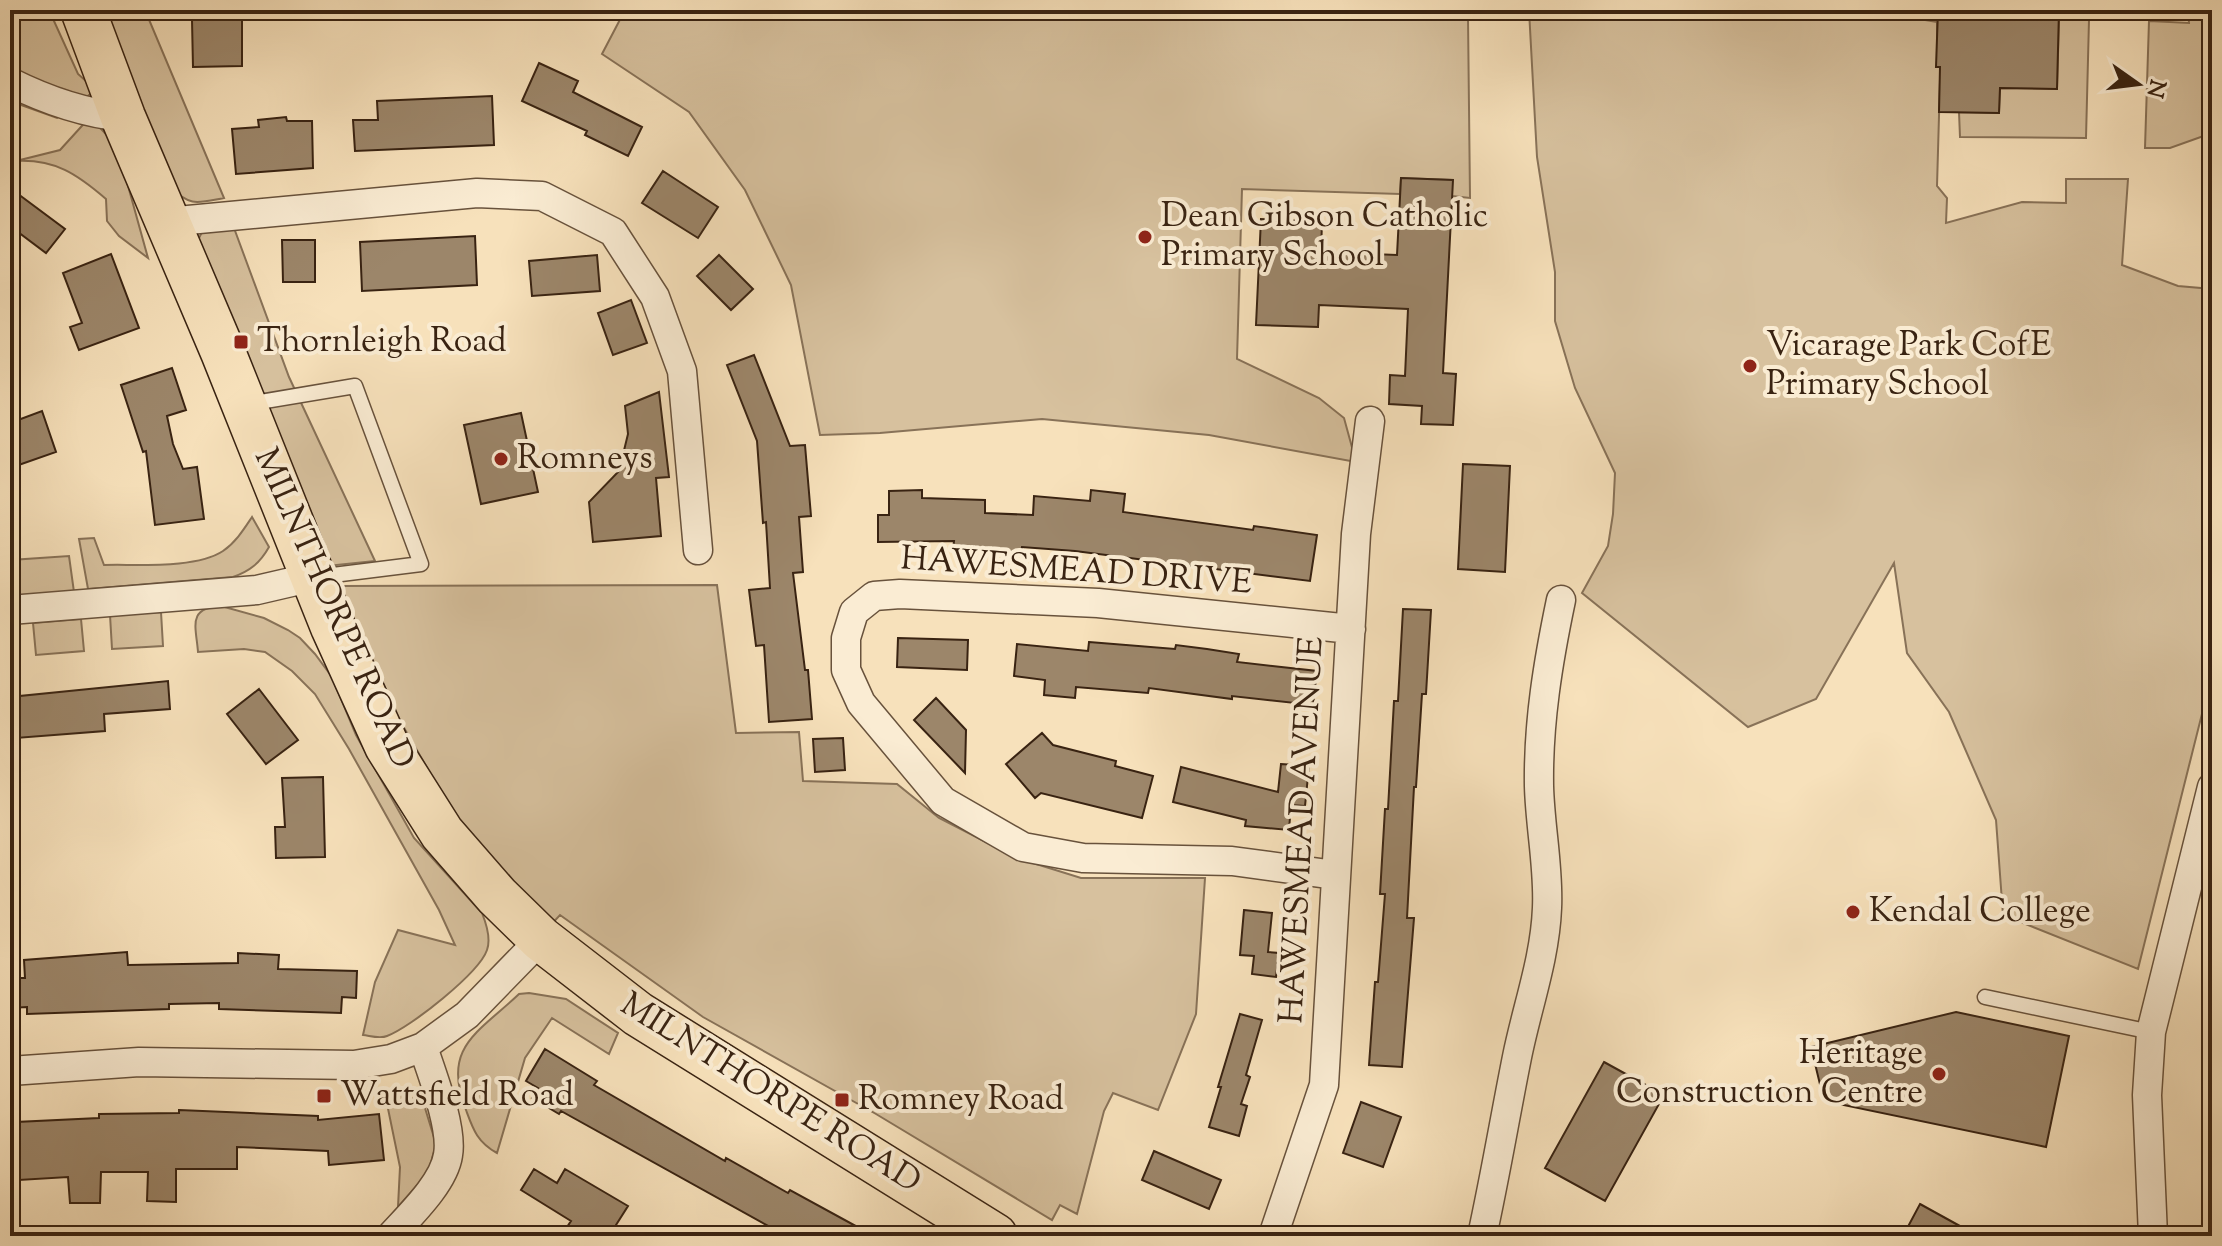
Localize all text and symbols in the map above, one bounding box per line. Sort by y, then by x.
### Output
north arrow [2098,44,2178,124]
text: N [2137,76,2172,101]
place label: Dean Gibson Catholic Primary School [1161,193,1488,281]
marker: Dean Gibson Catholic Primary School [1136,228,1154,246]
place label: Thornleigh Road [257,318,507,367]
place label: Vicarage Park CofE Primary School [1766,322,2051,410]
marker: Thornleigh Road [232,333,250,351]
marker: Vicarage Park CofE Primary School [1741,357,1759,375]
place label: Romneys [517,435,653,484]
street label: MILNTHORPE ROAD [240,441,426,777]
marker: Romneys [492,450,510,468]
street label: HAWESMEAD DRIVE [899,535,1253,609]
street label: HAWESMEAD AVENUE [1268,635,1338,1025]
place label: Kendal College [1869,888,2091,937]
marker: Kendal College [1844,903,1862,921]
street label: MILNTHORPE ROAD [610,981,930,1207]
place label: Heritage Construction Centre [1616,1030,1923,1118]
marker: Heritage Construction Centre [1930,1065,1948,1083]
place label: Wattsfield Road [340,1072,574,1121]
place label: Romney Road [858,1076,1064,1125]
marker: Wattsfield Road [315,1087,333,1105]
marker: Romney Road [833,1091,851,1109]

